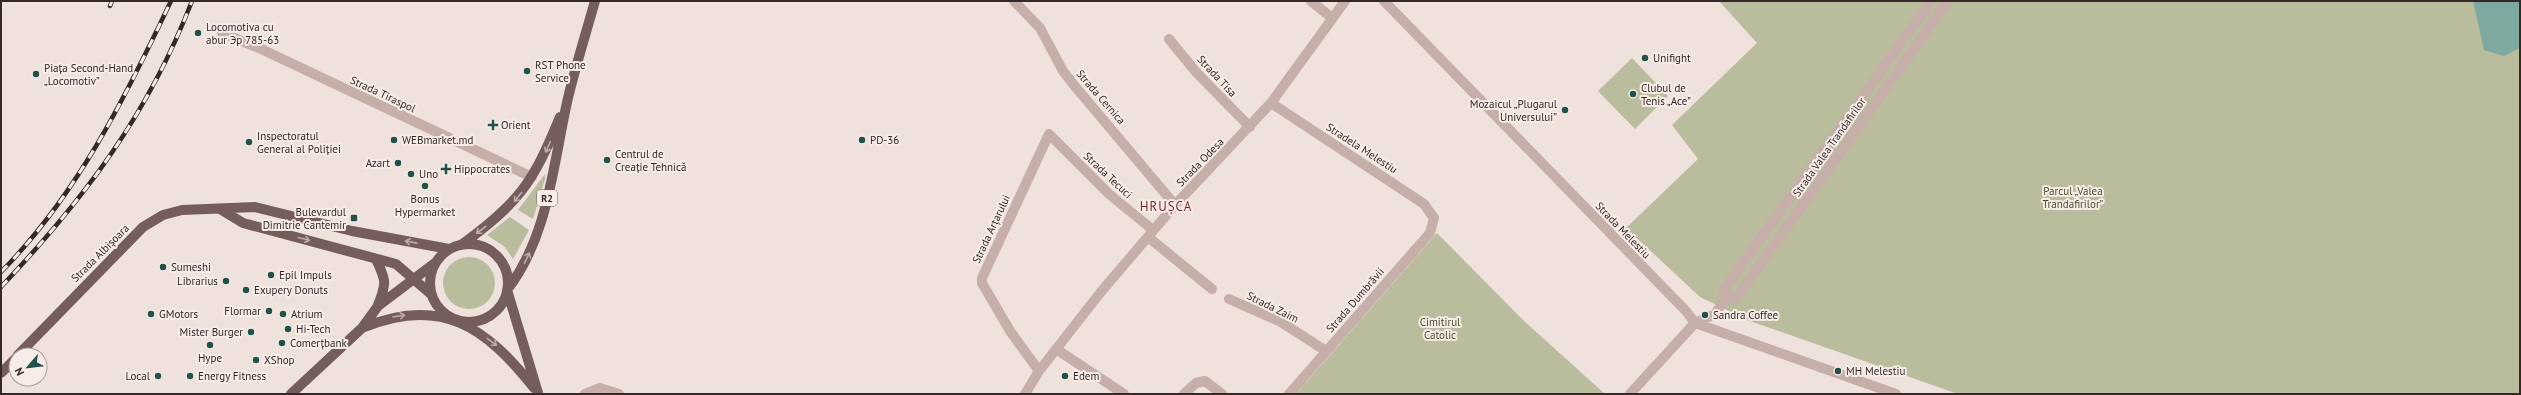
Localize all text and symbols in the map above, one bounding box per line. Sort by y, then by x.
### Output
place label: Locomotiva cu abur Эр 785-63 [206,20,279,47]
marker: Locomotiva cu abur Эр 785-63 [193,28,203,38]
place label: Unifight [1653,51,1691,65]
street label: Strada Tisa [1194,52,1240,100]
marker: Unifight [1640,53,1650,63]
place label: RST Phone Service [535,58,586,85]
place label: Piața Second-Hand „Locomotiv” [44,61,133,88]
marker: RST Phone Service [522,66,532,76]
street label: Strada Cernica [1074,67,1128,127]
marker: Piața Second-Hand „Locomotiv” [31,69,41,79]
street label: Strada Tiraspol [348,73,419,116]
place label: Clubul de Tenis „Ace” [1641,81,1691,108]
marker: Clubul de Tenis „Ace” [1628,89,1638,99]
street label: Strada Valea Trandafirilor [1789,95,1869,199]
place label: Mozaicul „Plugarul Universului” [1470,97,1558,124]
marker: Mozaicul „Plugarul Universului” [1560,105,1570,115]
place label: Orient [501,118,531,132]
marker: Orient [488,120,498,130]
street label: Stradela Melestiu [1324,120,1400,176]
place label: Inspectoratul General al Poliției [257,129,341,156]
place label: WEBmarket.md [402,133,473,147]
place label: PD-36 [870,133,899,147]
marker: WEBmarket.md [389,135,399,145]
marker: PD-36 [857,135,867,145]
street label: Strada Odesa [1173,135,1227,189]
marker: Inspectoratul General al Poliției [244,137,254,147]
one-way arrow [543,140,551,152]
place label: Centrul de Creație Tehnică [615,147,686,174]
street label: Strada Tecuci [1081,149,1135,201]
marker: Centrul de Creație Tehnică [602,155,612,165]
place label: Azart [366,156,390,170]
marker: Azart [393,158,403,168]
place label: Hippocrates [454,162,510,176]
marker: Hippocrates [441,164,451,174]
place label: Uno [419,167,438,181]
marker: Uno [406,169,416,179]
marker: Bonus Hypermarket [420,181,430,191]
park label: Parcul „Valea Trandafirilor” [2043,184,2104,211]
road number: R2 [537,190,557,206]
place label: Bonus Hypermarket [395,192,455,219]
one-way arrow [514,192,523,203]
street label: Strada Arțarului [969,192,1013,266]
district label: HRUȘCA [1140,198,1192,215]
street label: Strada Melestiu [1592,199,1654,261]
place label: Bulevardul Dimitrie Cantemir [263,205,347,232]
marker: Bulevardul Dimitrie Cantemir [349,213,359,223]
street label: Strada Albișoara [68,221,132,285]
one-way arrow [476,226,487,234]
one-way arrow [297,236,310,243]
one-way arrow [405,238,418,246]
one-way arrow [524,252,531,264]
place label: Sumeshi [171,260,211,274]
marker: Sumeshi [158,262,168,272]
street label: Strada Dumbrăvii [1323,265,1387,335]
place label: Epil Impuls [279,268,332,282]
marker: Epil Impuls [266,270,276,280]
place label: Librarius [177,274,218,288]
marker: Librarius [221,276,231,286]
place label: Exupery Donuts [254,283,328,297]
marker: Exupery Donuts [241,285,251,295]
street label: Strada Zaim [1245,288,1301,326]
place label: Flormar [224,304,261,318]
marker: Flormar [264,306,274,316]
place label: GMotors [159,307,199,321]
place label: Atrium [291,307,323,321]
place label: Sandra Coffee [1713,308,1778,322]
marker: GMotors [146,309,156,319]
marker: Atrium [278,309,288,319]
marker: Sandra Coffee [1700,310,1710,320]
one-way arrow [392,312,405,320]
park label: Cimitirul Catolic [1420,315,1461,342]
place label: Hi-Tech [296,322,331,336]
marker: Hi-Tech [283,324,293,334]
place label: Mister Burger [180,325,243,339]
marker: Mister Burger [246,327,256,337]
place label: Comerțbank [290,336,348,350]
marker: Comerțbank [277,338,287,348]
one-way arrow [486,338,497,346]
marker: Hype [205,340,215,350]
north arrow [8,347,48,387]
place label: Hype [198,351,222,365]
place label: XShop [264,353,295,367]
marker: XShop [251,355,261,365]
place label: MH Melestiu [1846,364,1905,378]
text: N [11,365,27,378]
marker: MH Melestiu [1833,366,1843,376]
place label: Local [125,369,151,383]
place label: Energy Fitness [198,369,266,383]
place label: Edem [1073,369,1099,383]
marker: Local [153,371,163,381]
marker: Energy Fitness [185,371,195,381]
marker: Edem [1060,371,1070,381]

